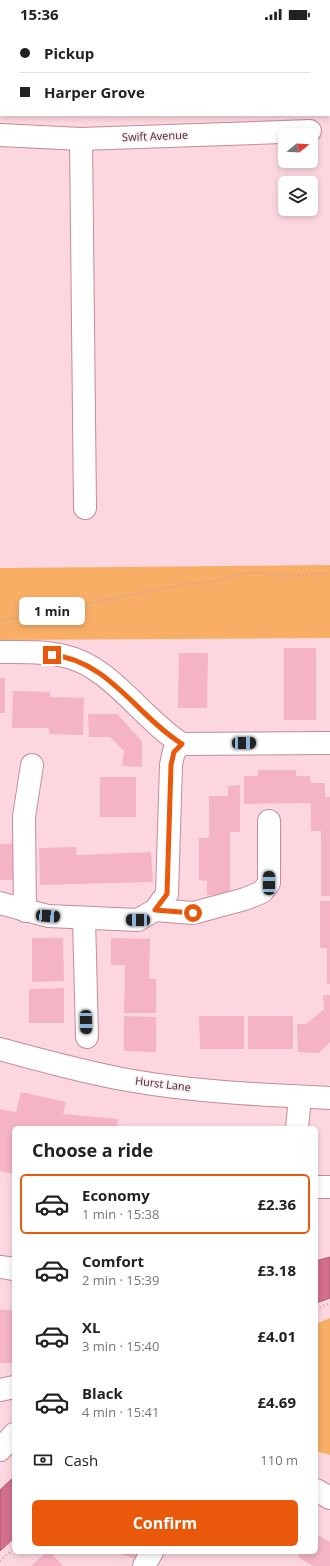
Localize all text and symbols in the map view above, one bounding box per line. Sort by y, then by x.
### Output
text: 15:36 [20,4,59,24]
text: Pickup [44,43,94,63]
text: Harper Grove [44,82,145,102]
street label: Swift Avenue [122,127,188,144]
north arrow [278,128,318,168]
map controls [278,128,318,216]
button: layers [278,176,318,216]
callout: 1 min [19,597,85,625]
text: 1 min [34,602,70,620]
route end [43,646,61,664]
car [232,737,256,749]
car [263,871,275,895]
route start [184,904,202,922]
car [36,909,60,923]
car [126,914,150,926]
car [80,1010,92,1034]
street label: Hurst Lane [134,1073,192,1094]
text: Choose a ride [32,1138,153,1162]
text: Economy [82,1185,150,1205]
icon: car [34,1186,70,1222]
text: £2.36 [257,1194,296,1214]
text: 1 min · 15:38 [82,1205,159,1223]
text: Comfort [82,1251,144,1271]
icon: car [34,1252,70,1288]
text: £3.18 [257,1260,296,1280]
text: 2 min · 15:39 [82,1271,159,1289]
text: XL [82,1317,100,1337]
icon: car [34,1318,70,1354]
text: £4.01 [257,1326,296,1346]
text: 3 min · 15:40 [82,1337,159,1355]
text: Black [82,1383,123,1403]
icon: car [34,1384,70,1420]
text: £4.69 [257,1392,296,1412]
text: 4 min · 15:41 [82,1403,159,1421]
icon: cash [32,1449,54,1471]
text: Cash [64,1450,98,1470]
text: 110 m [260,1451,298,1469]
button: Confirm [32,1500,298,1546]

